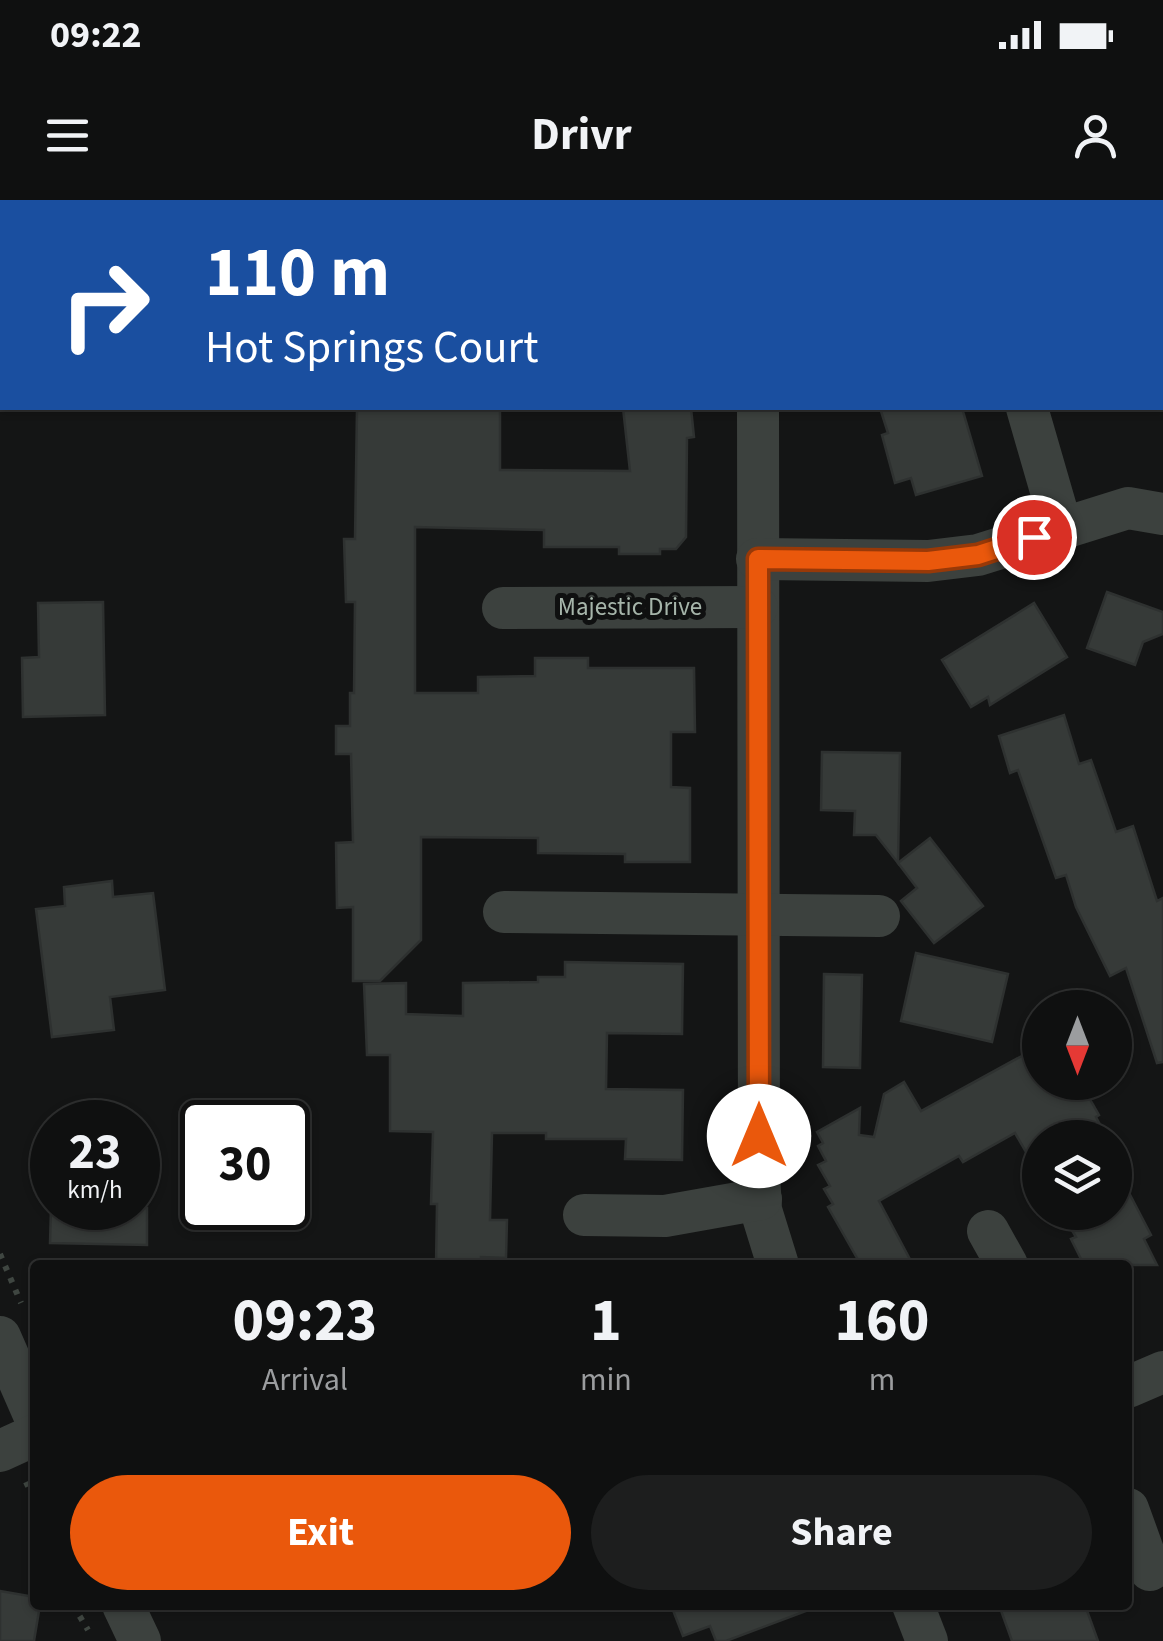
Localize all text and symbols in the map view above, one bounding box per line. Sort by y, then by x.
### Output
text: 09:22 [50,8,142,62]
text: Drivr [531,103,632,167]
icon: menu [40,108,95,163]
icon: person [1068,108,1123,163]
text: 110 m [205,223,390,323]
icon: right [40,240,170,370]
text: Hot Springs Court [205,316,538,380]
pin [992,495,1077,580]
icon: arrive [1007,510,1062,565]
street label: Majestic Drive [558,589,702,625]
north arrow [1022,990,1132,1100]
map controls [1022,990,1132,1230]
position arrow [707,1084,811,1188]
speed limit sign: 30 [180,1100,310,1230]
text: 23 [69,1117,121,1188]
button: layers [1022,1120,1132,1230]
text: km/h [67,1172,123,1208]
text: 09:23 [233,1279,377,1364]
text: 1 [590,1279,622,1364]
text: 160 [834,1279,929,1364]
text: Arrival [262,1357,348,1403]
text: min [580,1357,632,1403]
text: m [869,1357,895,1403]
button: Exit [70,1475,571,1590]
button: Share [591,1475,1092,1590]

